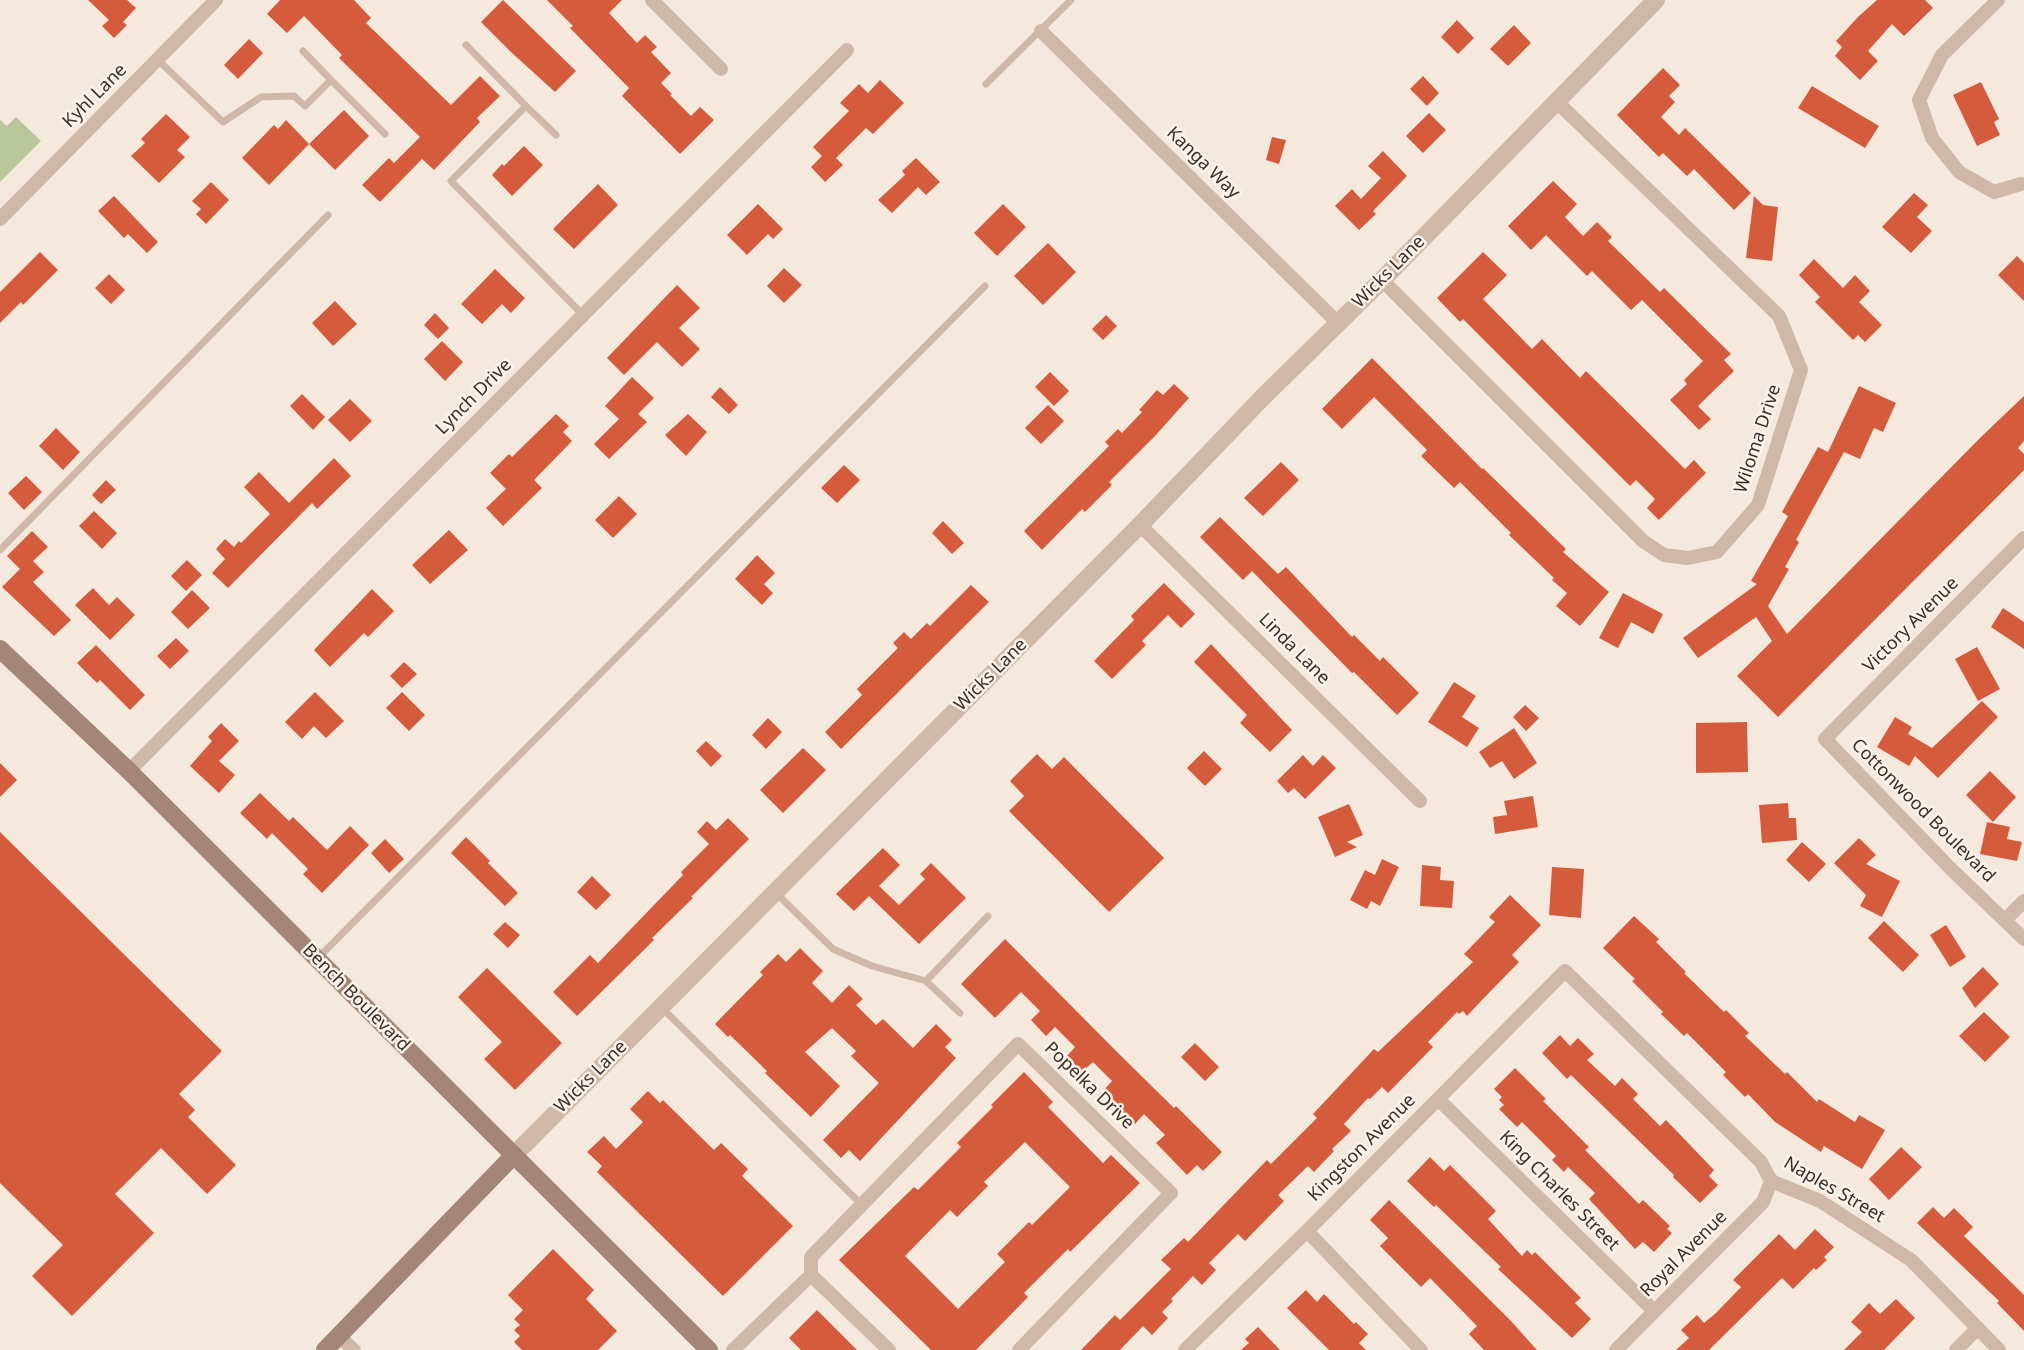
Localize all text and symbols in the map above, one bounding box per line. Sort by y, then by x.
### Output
street label: Kyhl Lane [59,60,131,132]
street label: Kanga Way [1162,123,1244,203]
street label: Wicks Lane [1348,231,1430,313]
street label: Lynch Drive [431,354,517,440]
street label: Wiloma Drive [1730,382,1786,496]
street label: Victory Avenue [1859,573,1963,677]
street label: Linda Lane [1254,609,1334,689]
street label: Wicks Lane [950,634,1032,716]
street label: Cottonwood Boulevard [1847,735,1999,887]
street label: Bench Boulevard [298,940,414,1056]
street label: Wicks Lane [550,1036,632,1118]
street label: Popelka Drive [1040,1038,1138,1134]
street label: Kingston Avenue [1304,1090,1420,1206]
street label: King Charles Street [1494,1126,1624,1256]
street label: Naples Street [1780,1152,1888,1228]
street label: Royal Avenue [1636,1206,1732,1302]

